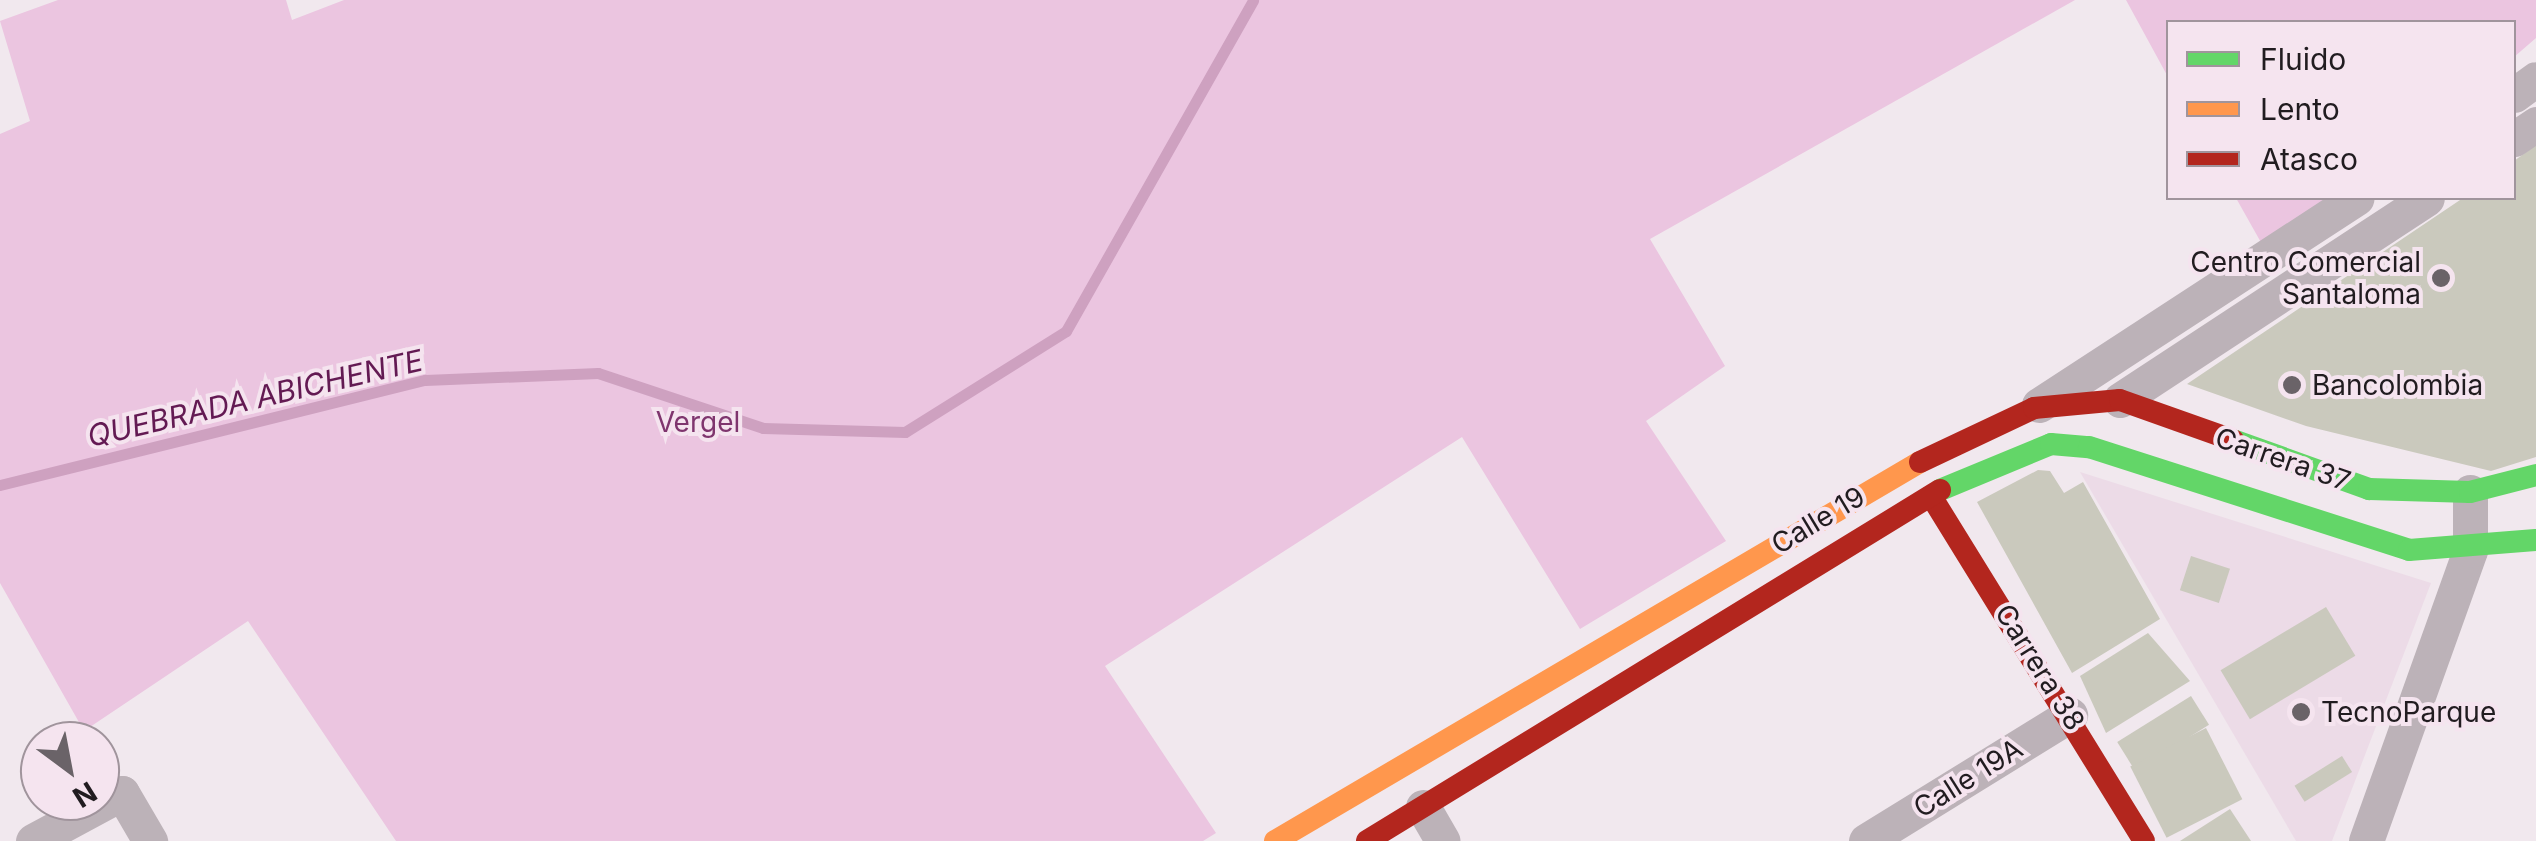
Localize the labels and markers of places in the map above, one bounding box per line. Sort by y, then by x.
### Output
place label: Centro Comercial Santaloma [2190,245,2421,311]
marker: Centro Comercial Santaloma [2430,267,2452,289]
place label: Bancolombia [2312,368,2483,402]
marker: Bancolombia [2281,374,2303,396]
place label: TecnoParque [2321,695,2496,729]
marker: TecnoParque [2290,701,2312,723]

